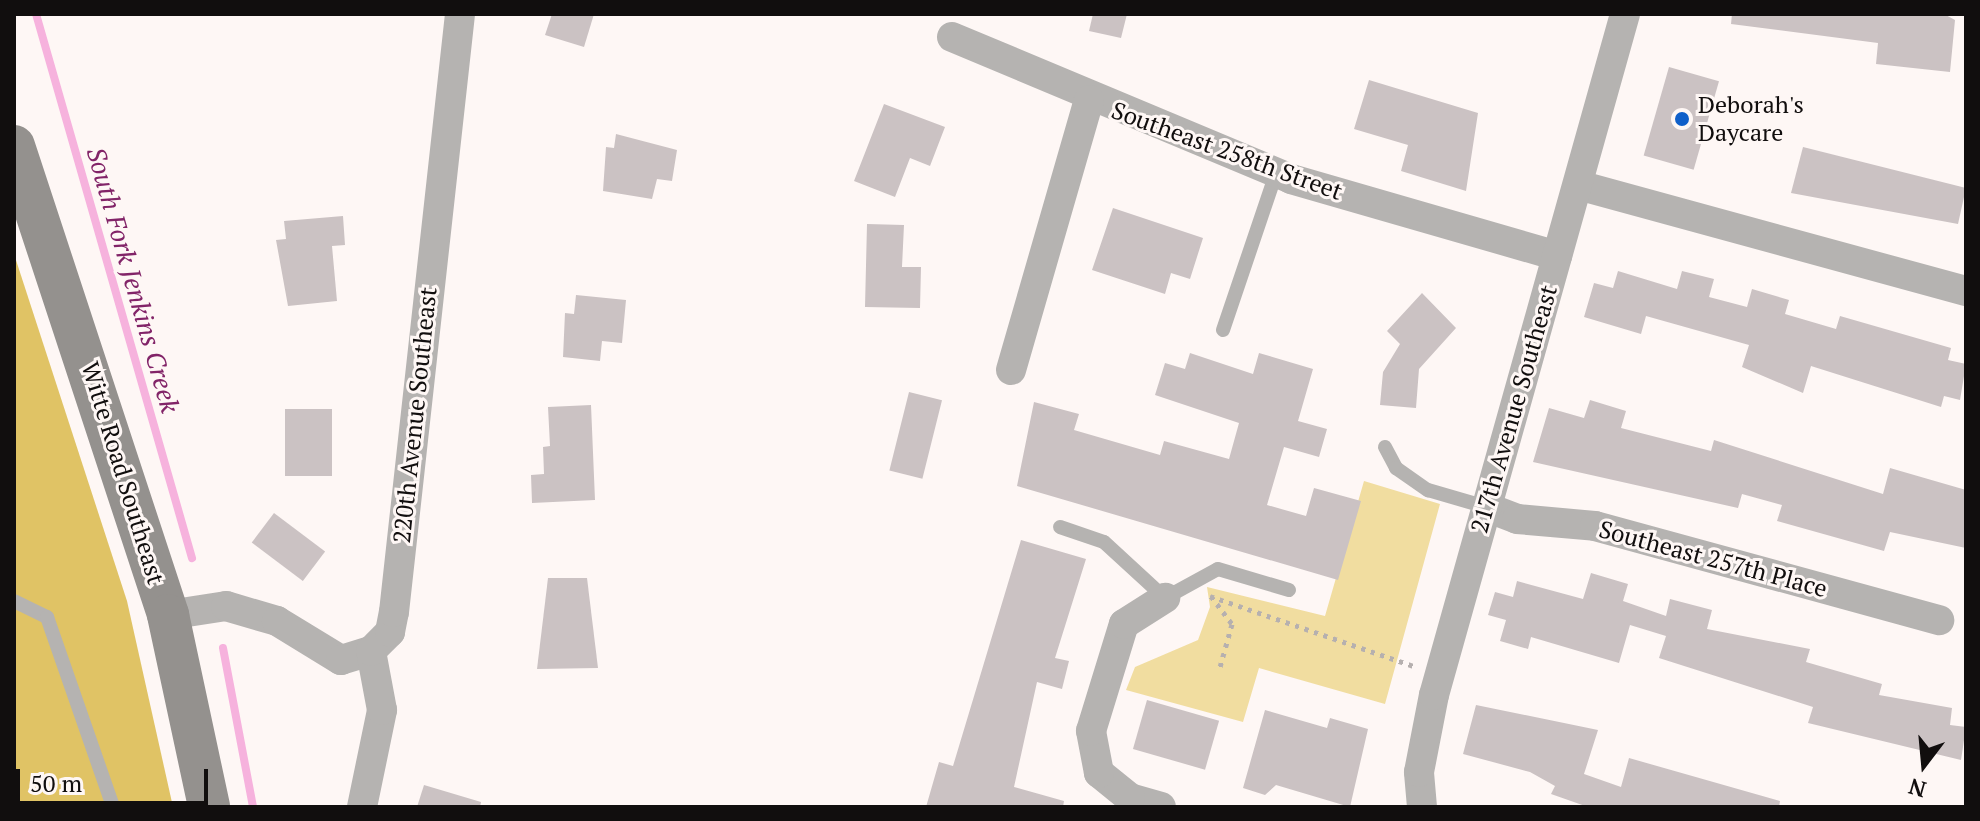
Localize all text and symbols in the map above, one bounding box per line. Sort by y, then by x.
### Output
place label: Deborah's Daycare [1698,91,1804,147]
street label: Southeast 258th Street [1108,96,1346,206]
marker: Deborah's Daycare [1673,110,1691,128]
water label: South Fork Jenkins Creek [80,144,186,416]
street label: 217th Avenue Southeast [1465,282,1563,536]
street label: 220th Avenue Southeast [387,285,443,545]
street label: Witte Road Southeast [75,358,171,588]
street label: Southeast 257th Place [1596,515,1830,603]
north arrow [1884,725,1964,805]
scale bar [20,753,212,803]
text: 50 m [30,767,82,799]
text: N [1905,772,1929,805]

